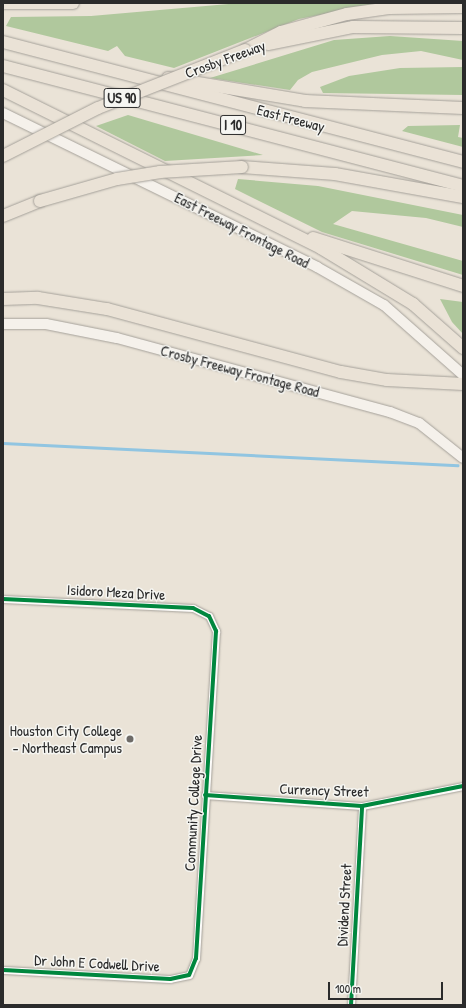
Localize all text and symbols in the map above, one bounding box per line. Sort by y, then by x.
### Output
street label: Crosby Freeway [182,36,268,82]
road number: US 90 [103,86,141,110]
street label: East Freeway [255,100,327,136]
road number: I 10 [220,113,246,137]
street label: East Freeway Frontage Road [172,188,312,272]
street label: Crosby Freeway Frontage Road [159,341,321,401]
street label: Isidoro Meza Drive [66,580,166,604]
place label: Houston City College - Northeast Campus [10,721,122,756]
marker: Houston City College - Northeast Campus [125,734,135,744]
street label: Community College Drive [180,734,206,872]
street label: Currency Street [279,779,369,801]
street label: Dividend Street [333,863,355,947]
street label: Dr John E Codwell Drive [34,951,160,975]
scale bar [330,974,445,1000]
text: 100 m [335,980,361,997]

